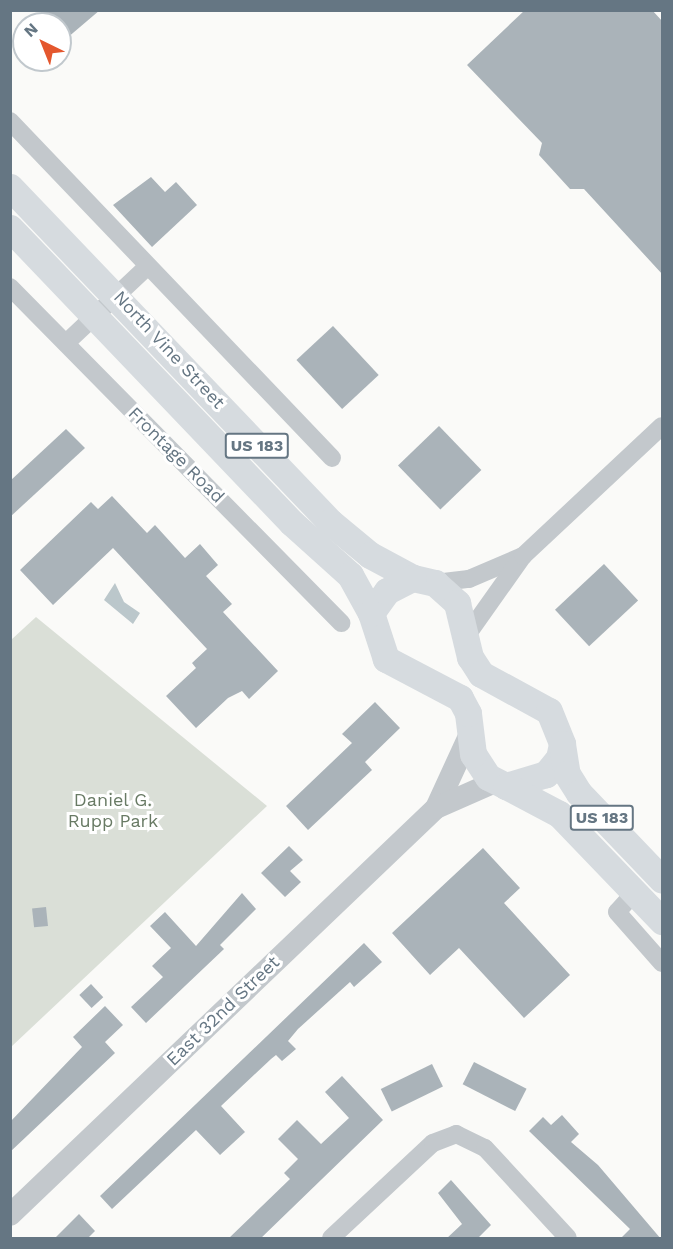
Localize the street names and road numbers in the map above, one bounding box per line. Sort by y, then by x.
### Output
street label: North Vine Street [109,286,229,414]
street label: Frontage Road [124,403,228,507]
road number: US 183 [224,433,290,459]
road number: US 183 [569,805,635,831]
street label: East 32nd Street [162,952,284,1070]

